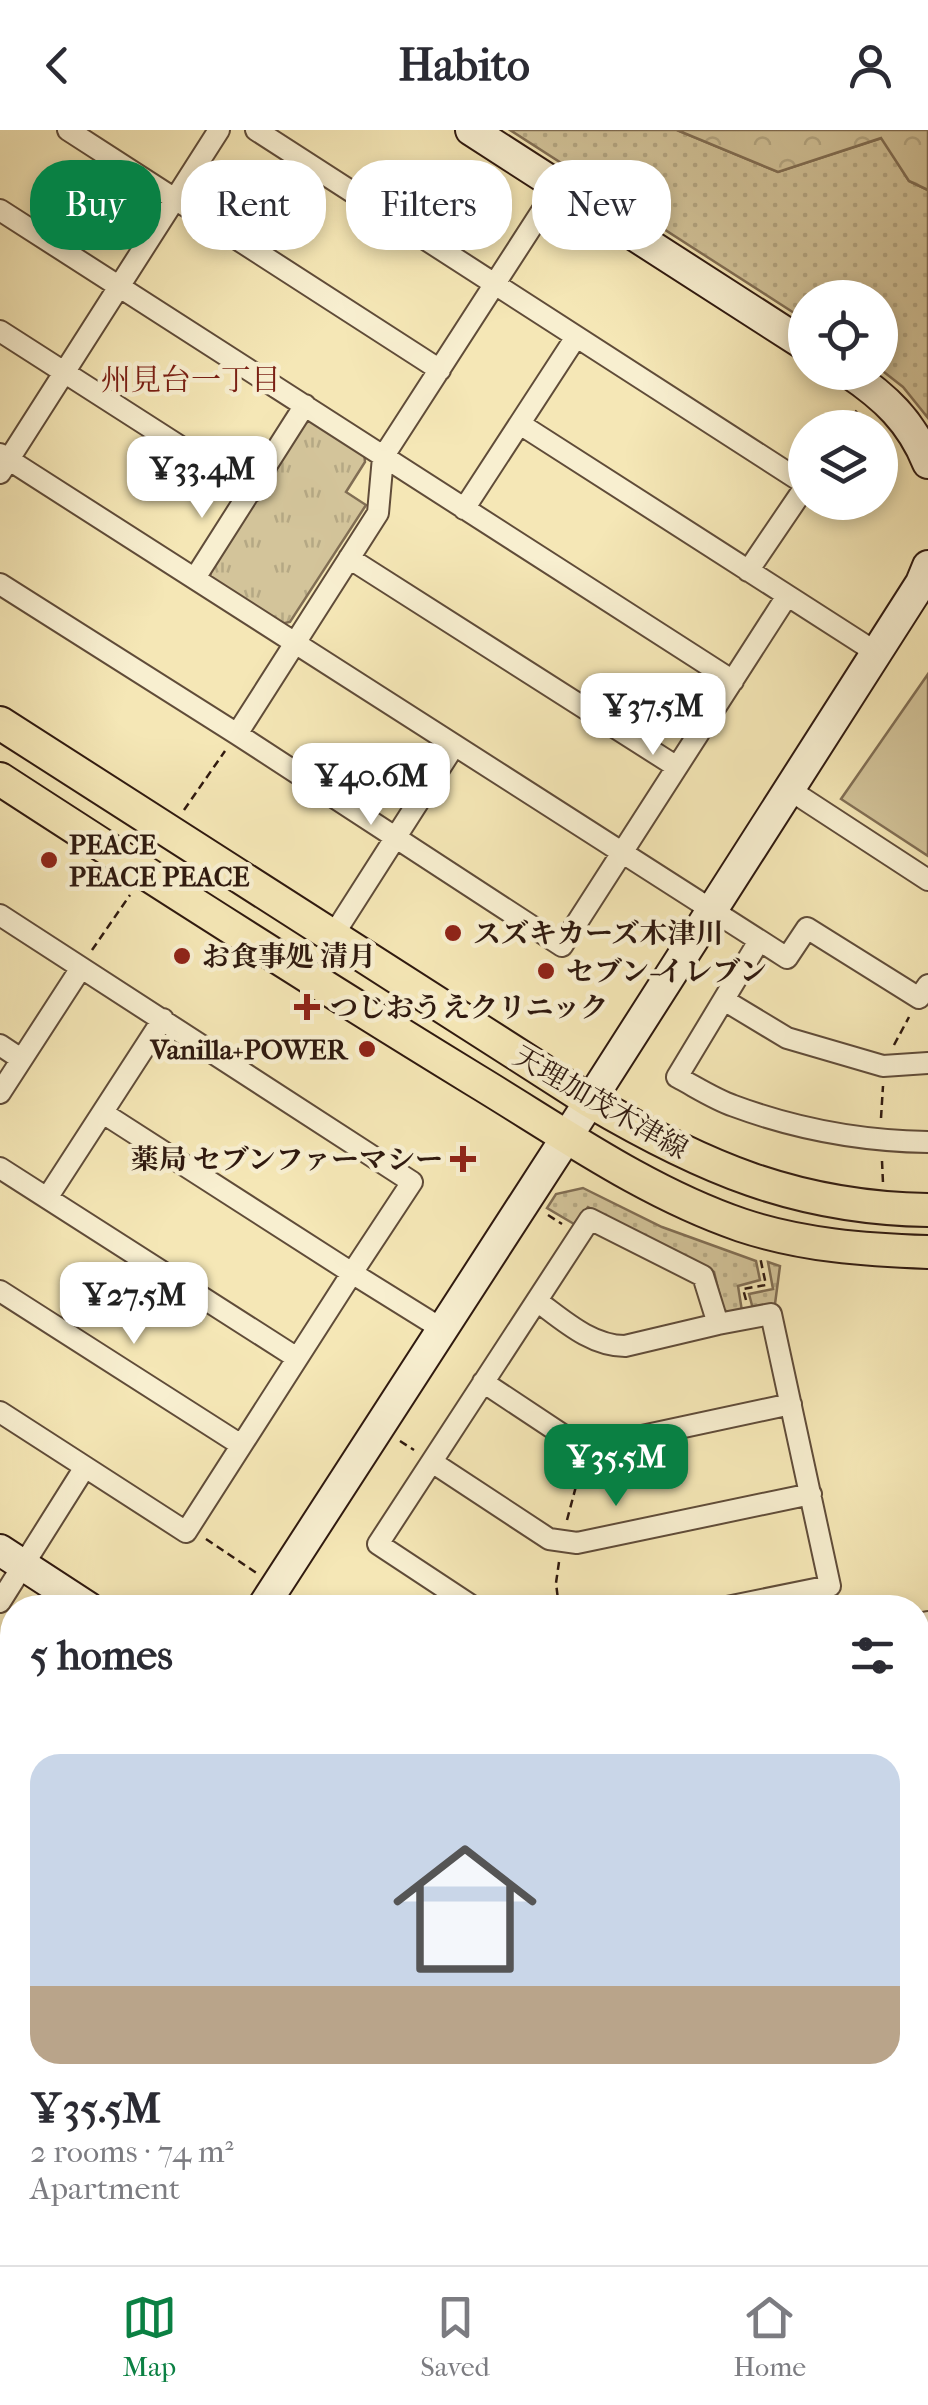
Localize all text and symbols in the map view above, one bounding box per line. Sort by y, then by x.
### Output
icon: back [30,38,85,93]
icon: person [843,38,898,93]
text: Habito [398,39,530,92]
chip: Buy [30,160,161,250]
chip: Rent [181,160,326,250]
chip: Filters [346,160,512,250]
chip: New [532,160,671,250]
map controls [788,280,898,520]
button: locate [788,280,898,390]
district label: 州見台一丁目 [101,363,281,398]
button: layers [788,410,898,520]
pin: ¥33.4M [121,436,283,521]
text: ¥33.4M [149,450,255,487]
pin: ¥37.5M [572,673,734,758]
text: ¥37.5M [603,687,703,724]
pin: ¥40.6M [290,743,452,828]
text: ¥40.6M [314,757,428,794]
place label: PEACE PEACE PEACE [69,828,250,893]
marker: PEACE PEACE PEACE [38,849,60,871]
place label: スズキカーズ木津川 [473,917,724,950]
marker: スズキカーズ木津川 [442,922,464,944]
place label: お食事処 清月 [202,940,376,973]
marker: お食事処 清月 [171,945,193,967]
place label: セブン-イレブン [566,955,767,988]
marker: セブン-イレブン [535,960,557,982]
place label: つじおうえクリニック [330,991,608,1024]
marker: つじおうえクリニック [294,994,320,1020]
place label: Vanilla+POWER [149,1033,349,1066]
marker: Vanilla+POWER [356,1038,378,1060]
street label: 天理加茂木津線 [508,1039,694,1166]
place label: 薬局 セブンファーマシー [131,1143,443,1176]
marker: 薬局 セブンファーマシー [452,1148,474,1170]
pin: ¥27.5M [53,1262,215,1347]
text: ¥27.5M [82,1276,186,1313]
pin: ¥35.5M [535,1424,697,1509]
text: ¥35.5M [566,1438,666,1475]
icon: filters [845,1628,900,1683]
text: 5 homes [30,1631,173,1680]
icon: home [375,1819,555,1999]
text: ¥35.5M [30,2084,161,2133]
text: 2 rooms · 74 m² [30,2133,234,2170]
text: Apartment [30,2170,180,2207]
tab: Map [122,2290,177,2383]
tab: Saved [420,2290,490,2383]
tab: Home [733,2290,806,2383]

